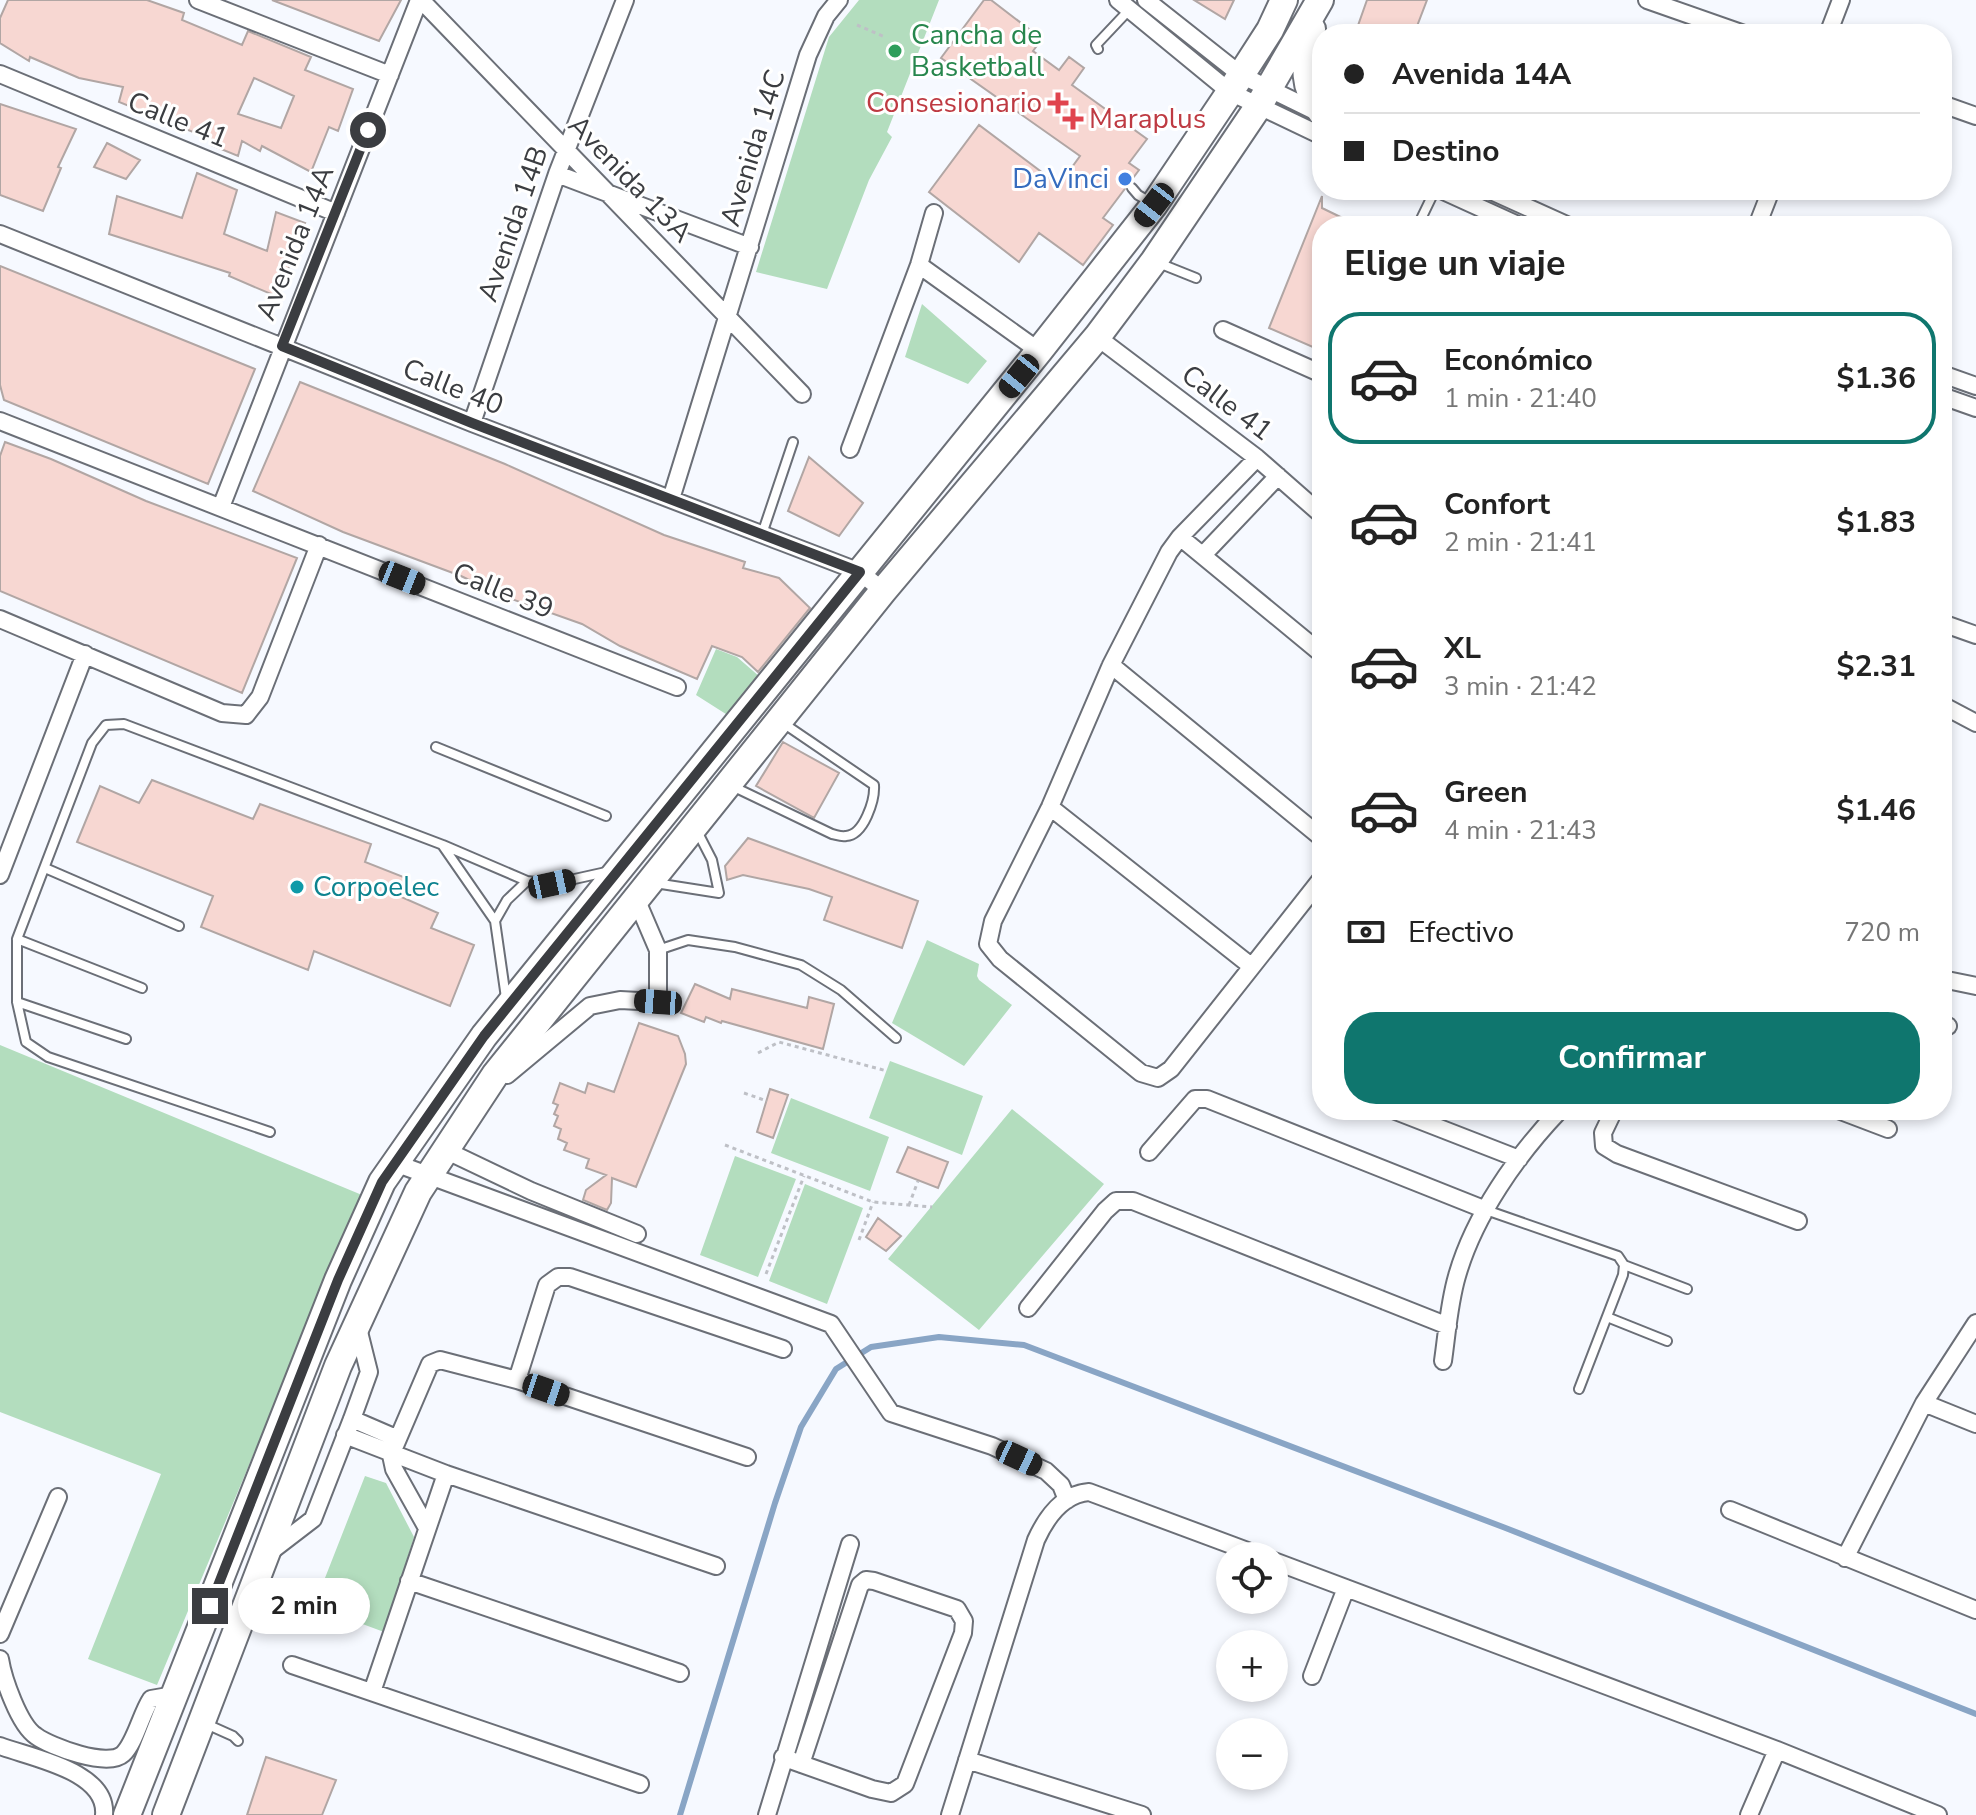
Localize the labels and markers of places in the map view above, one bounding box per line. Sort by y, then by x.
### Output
place label: Cancha de Basketball [911,16,1045,86]
marker: Cancha de Basketball [886,42,904,60]
place label: Consesionario [866,84,1042,122]
marker: Consesionario [1049,94,1067,112]
place label: Maraplus [1089,100,1206,138]
marker: Maraplus [1064,110,1082,128]
place label: DaVinci [1012,160,1109,198]
marker: DaVinci [1116,170,1134,188]
place label: Corpoelec [313,868,439,906]
marker: Corpoelec [288,878,306,896]

